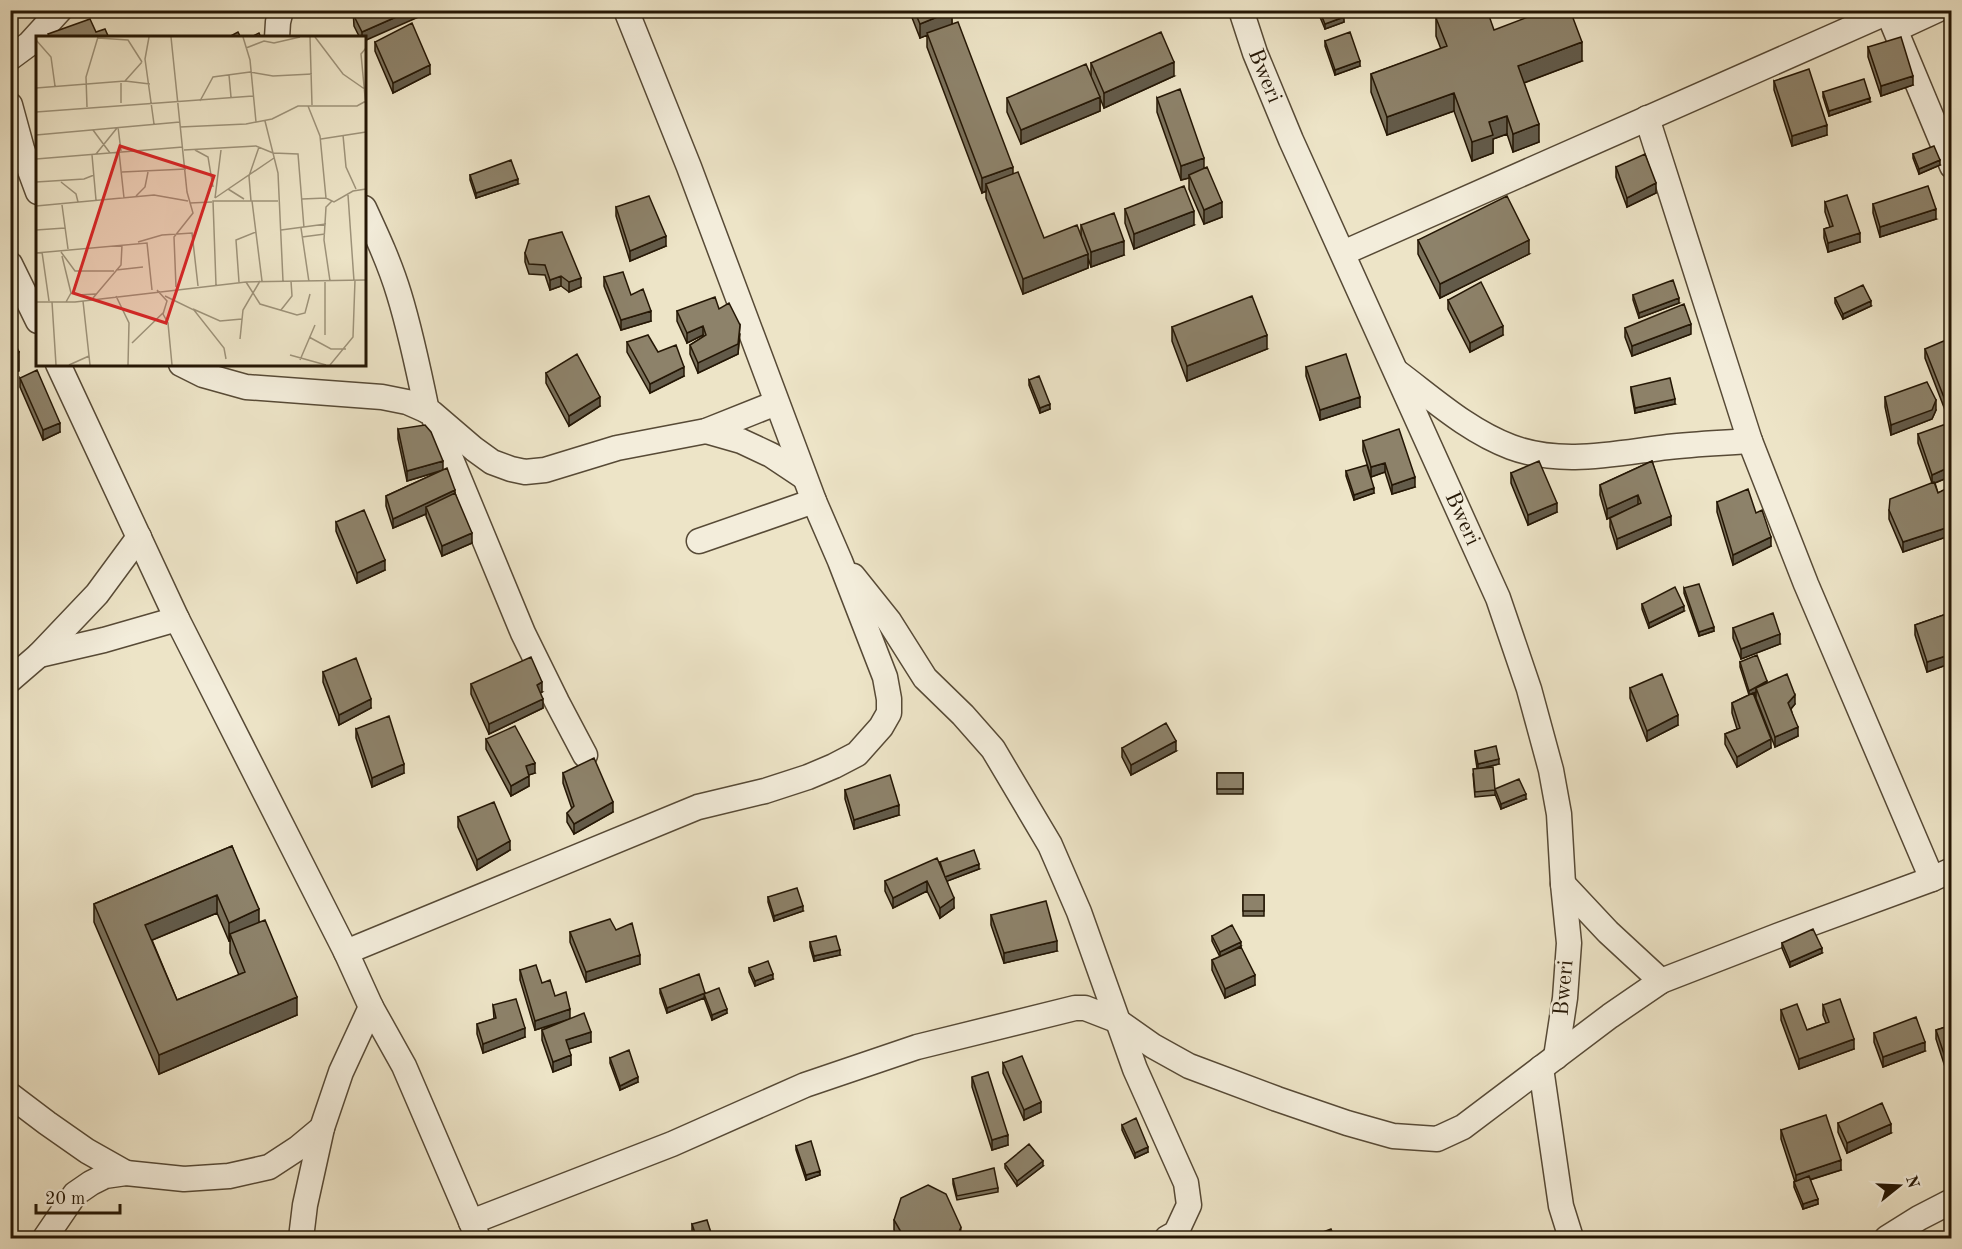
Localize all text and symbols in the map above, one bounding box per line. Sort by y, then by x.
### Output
inset map [36,36,366,366]
street label: Bweri [1244,46,1285,106]
street label: Bweri [1441,489,1484,549]
street label: Bweri [1551,959,1577,1017]
north arrow [1869,1156,1929,1216]
text: N [1902,1174,1921,1191]
scale bar [36,1177,120,1215]
text: 20 m [45,1190,85,1208]

